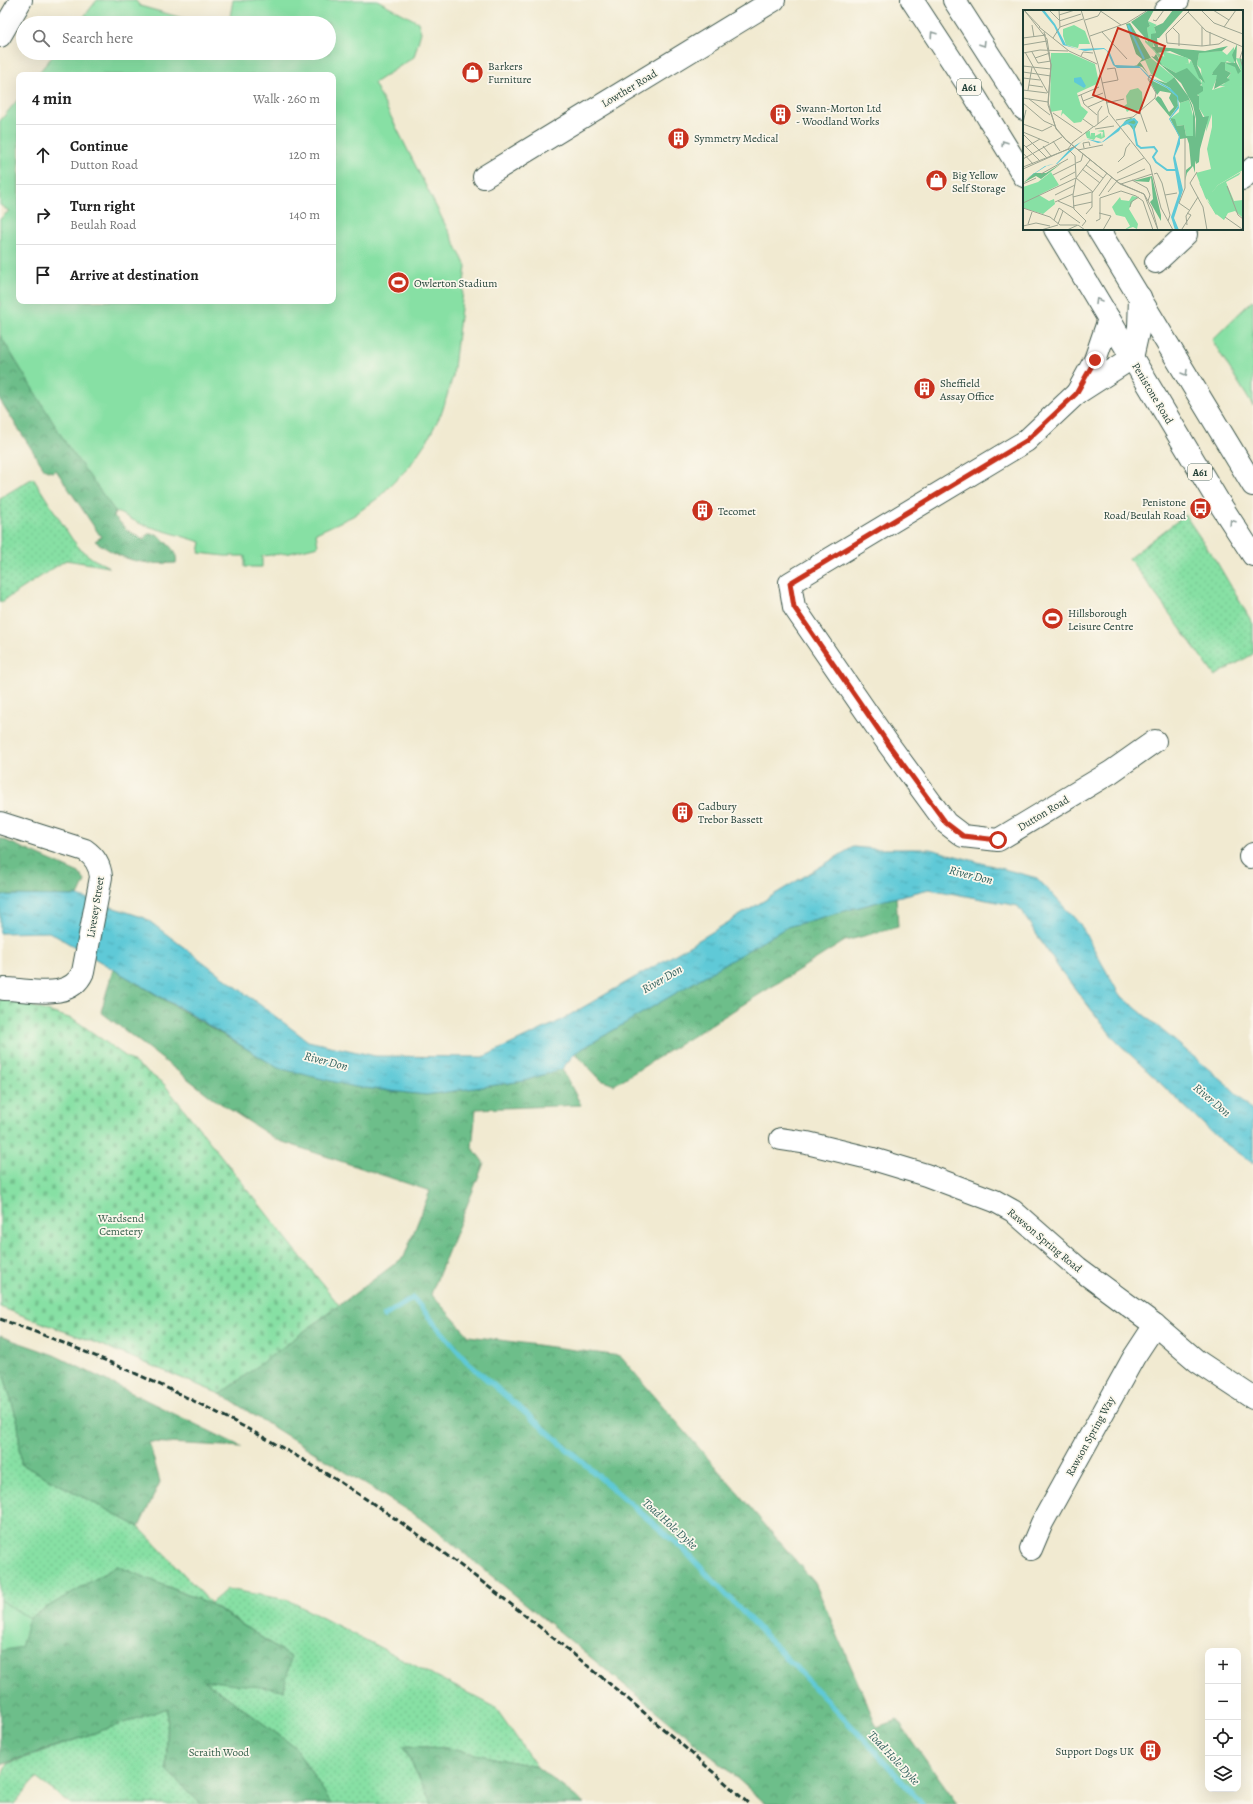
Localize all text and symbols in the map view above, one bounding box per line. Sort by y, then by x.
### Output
inset map [1023,10,1243,230]
search box [16,16,336,60]
icon: search [30,27,52,49]
text: Search here [62,28,133,48]
one-way arrow [931,31,938,38]
one-way arrow [978,40,986,47]
shop icon: Barkers Furniture [459,59,485,85]
place label: Barkers Furniture [488,59,532,87]
street label: Lowther Road [599,66,660,111]
road number: A61 [957,79,981,95]
text: 4 min [32,87,72,110]
text: Walk · 260 m [253,90,320,107]
building icon: Swann-Morton Ltd - Woodland Works [767,101,793,127]
place label: Swann-Morton Ltd - Woodland Works [796,101,882,129]
building icon: Symmetry Medical [666,125,692,151]
place label: Symmetry Medical [694,131,779,146]
text: Continue [70,136,128,156]
one-way arrow [1001,140,1008,147]
icon: ahead [32,144,54,166]
text: 120 m [289,146,320,163]
text: Dutton Road [70,156,138,173]
shop icon: Big Yellow Self Storage [924,168,950,194]
place label: Big Yellow Self Storage [952,168,1006,196]
text: Turn right [70,196,135,216]
icon: right [32,204,54,226]
text: 140 m [289,206,320,223]
text: Beulah Road [70,216,136,233]
icon: arrive [32,264,54,286]
text: Arrive at destination [70,265,199,285]
sports icon: Owlerton Stadium [385,270,411,296]
place label: Owlerton Stadium [414,276,497,291]
one-way arrow [1095,298,1103,305]
route end [1086,351,1104,369]
street label: Penistone Road [1128,360,1177,427]
one-way arrow [1180,369,1188,376]
building icon: Sheffield Assay Office [911,376,937,402]
place label: Sheffield Assay Office [939,376,994,404]
road number: A61 [1188,464,1212,480]
place label: Penistone Road/Beulah Road [1103,495,1186,523]
bus stop icon: Penistone Road/Beulah Road [1188,495,1214,521]
building icon: Tecomet [690,498,716,524]
place label: Tecomet [718,504,756,519]
one-way arrow [1229,519,1236,526]
sports icon: Hillsborough Leisure Centre [1039,606,1065,632]
place label: Hillsborough Leisure Centre [1068,606,1134,634]
street label: Dutton Road [1015,792,1072,835]
building icon: Cadbury Trebor Bassett [670,799,696,825]
place label: Cadbury Trebor Bassett [698,799,763,827]
route start [989,831,1007,849]
water label: River Don [948,862,994,888]
street label: Livesey Street [83,875,108,939]
water label: River Don [639,961,685,997]
water label: River Don [303,1048,350,1074]
water label: River Don [1190,1080,1234,1120]
street label: Rawson Spring Road [1004,1205,1085,1276]
park label: Wardsend Cemetery [97,1211,144,1239]
street label: Rawson Spring Way [1062,1394,1119,1479]
water label: Toad Hole Dyke [639,1495,702,1554]
map controls [1205,1648,1241,1792]
button: + [1205,1648,1241,1684]
button: − [1205,1684,1241,1720]
button: locate [1205,1720,1241,1756]
water label: Toad Hole Dyke [865,1727,924,1789]
building icon: Support Dogs UK [1137,1738,1163,1764]
place label: Support Dogs UK [1055,1744,1134,1759]
park label: Scraith Wood [189,1745,249,1760]
button: layers [1205,1756,1241,1792]

